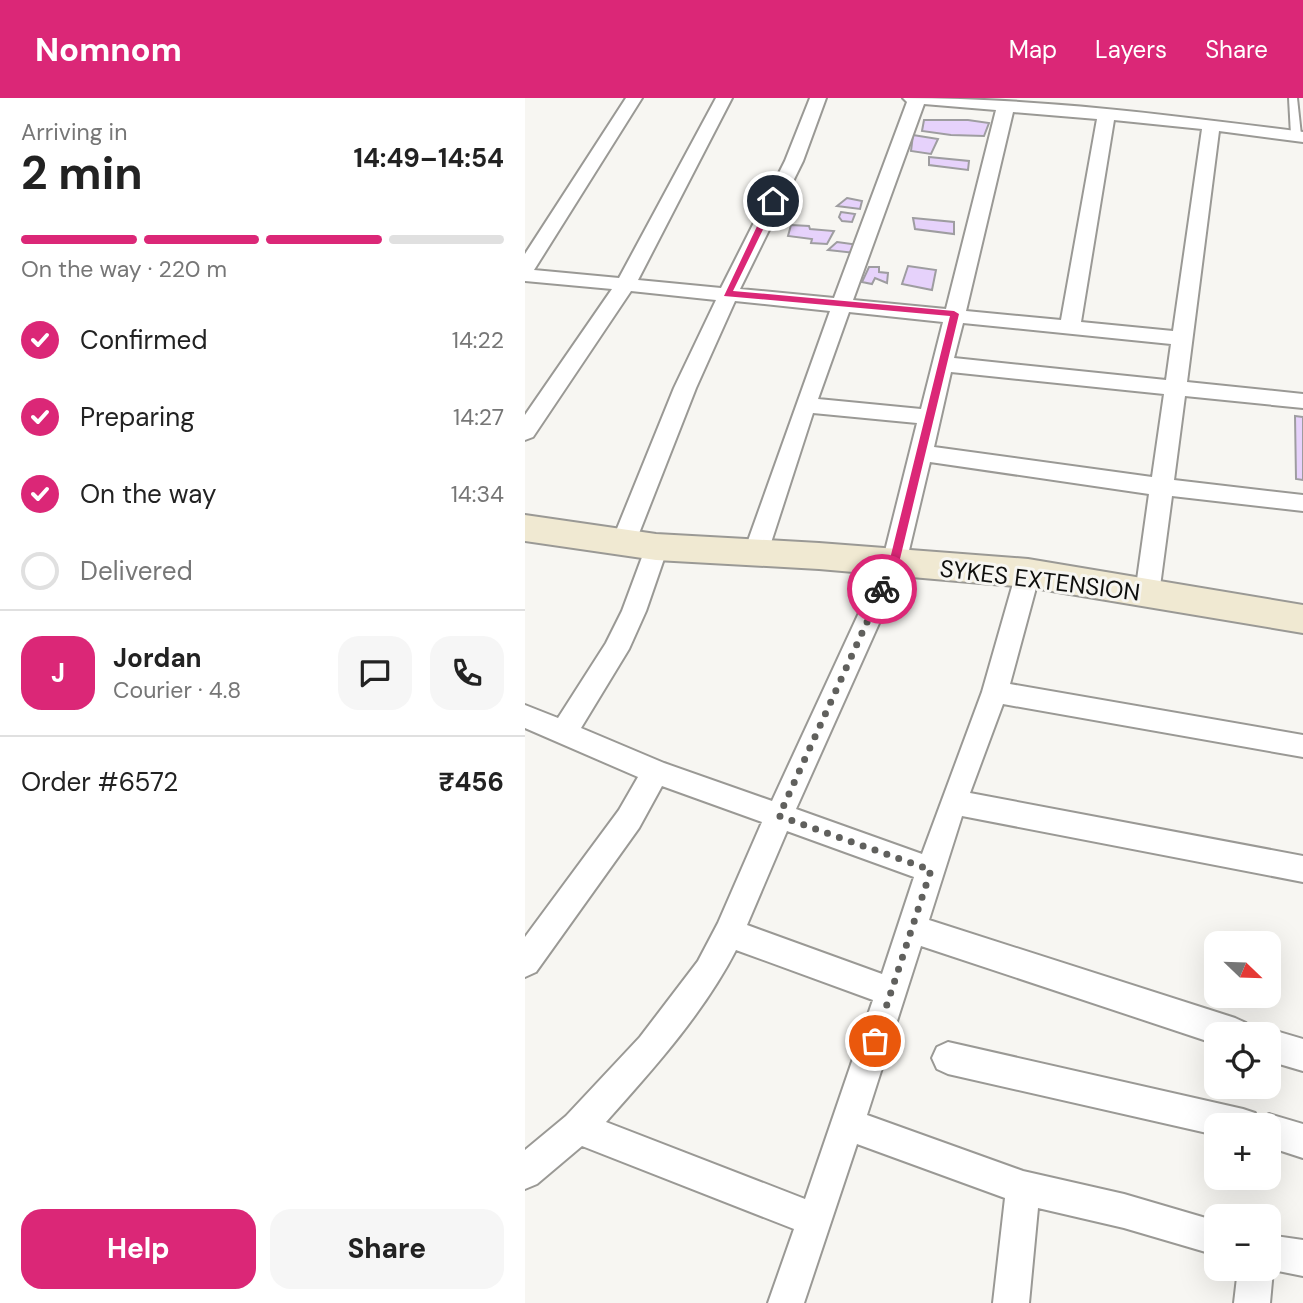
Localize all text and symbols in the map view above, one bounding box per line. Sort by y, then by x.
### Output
text: Nomnom [35,28,182,71]
text: Map [1009,34,1057,65]
text: Layers [1095,34,1167,65]
text: Share [1205,34,1268,65]
text: Arriving in [21,117,127,147]
text: 14:49–14:54 [353,141,504,175]
text: 2 min [21,143,143,203]
pin [743,171,803,231]
icon: home [754,182,792,220]
text: On the way · 220 m [21,254,227,284]
icon: check [21,321,59,359]
text: Confirmed [80,323,207,357]
text: 14:22 [452,325,504,355]
icon: check [21,398,59,436]
text: Preparing [80,400,195,434]
text: 14:27 [453,402,504,432]
icon: check [21,475,59,513]
text: On the way [80,477,216,511]
text: 14:34 [451,479,504,509]
street label: SYKES EXTENSION [938,552,1142,608]
text: Delivered [80,554,193,588]
courier [847,554,917,624]
icon: bike [863,570,901,608]
button: chat [338,636,412,710]
button: phone [430,636,504,710]
text: Jordan [113,641,202,675]
text: J [51,656,65,690]
text: Courier · 4.8 [113,675,241,705]
text: Order #6572 [21,765,178,799]
text: ₹456 [438,765,504,799]
north arrow [1204,931,1281,1008]
map controls [1204,931,1281,1281]
pin [845,1011,905,1071]
icon: bag [856,1022,894,1060]
button: locate [1204,1022,1281,1099]
button: + [1204,1113,1281,1190]
button: − [1204,1204,1281,1281]
button: Help [21,1209,256,1289]
button: Share [270,1209,504,1289]

